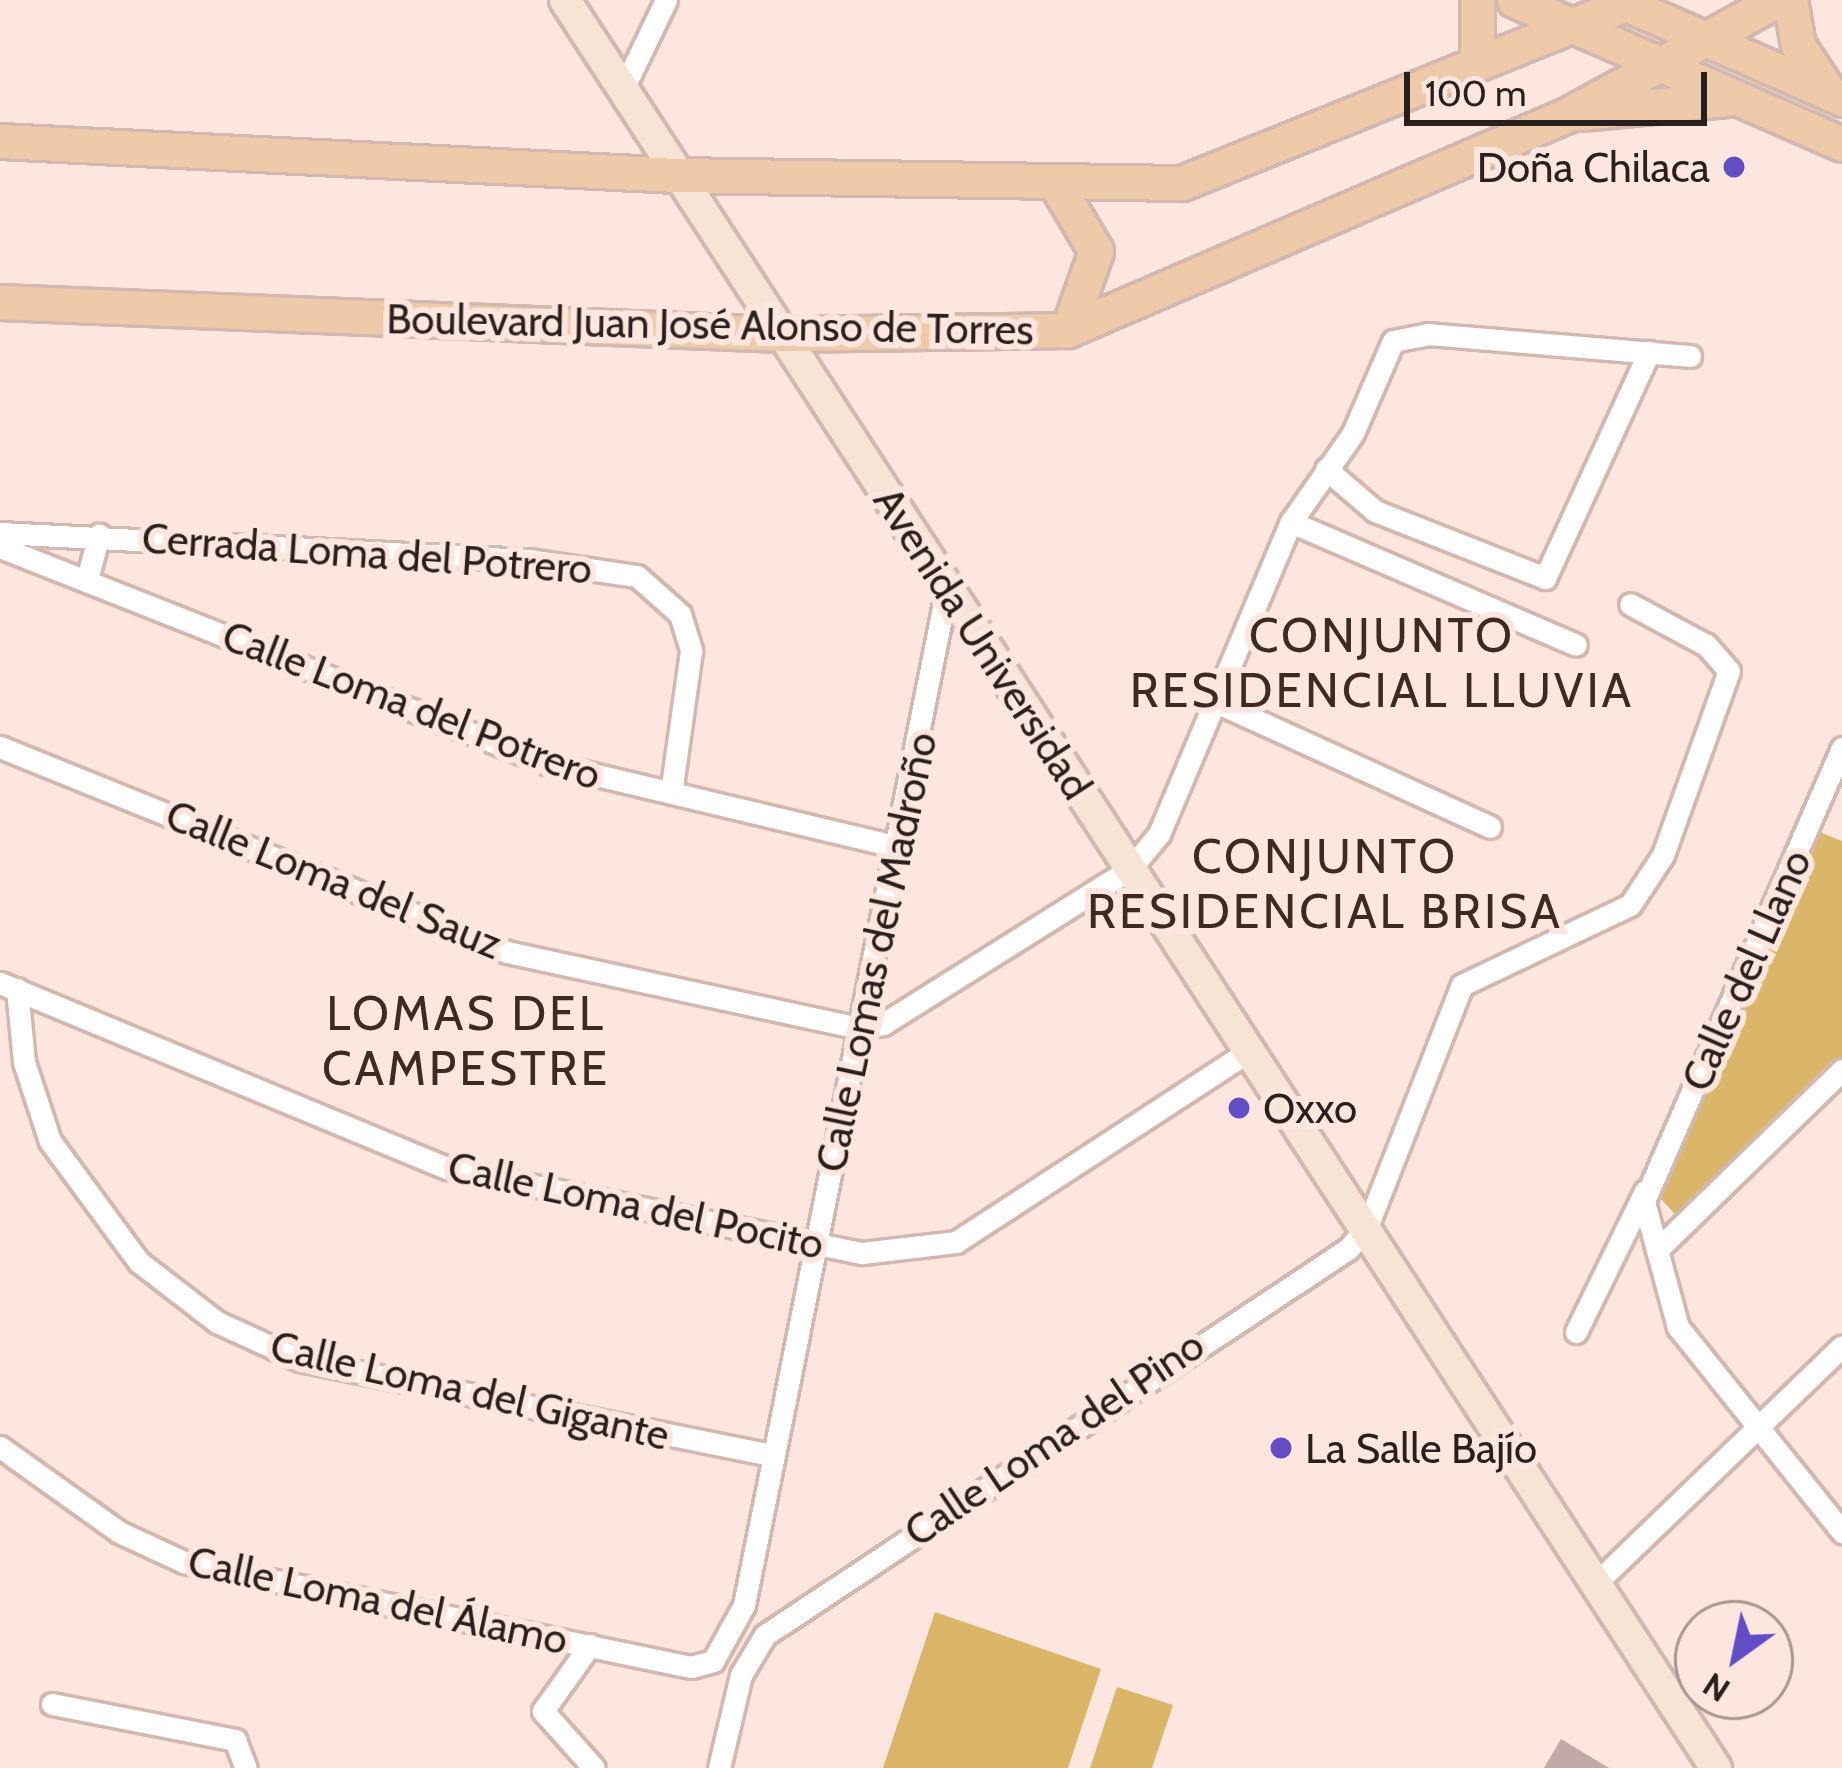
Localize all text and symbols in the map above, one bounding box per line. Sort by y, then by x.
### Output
scale bar [1410,48,1713,122]
text: 100 m [1425,71,1527,115]
place label: Doña Chilaca [1477,142,1710,192]
marker: Doña Chilaca [1721,154,1747,180]
street label: Boulevard Juan José Alonso de Torres [386,293,1034,355]
street label: Avenida Universidad [863,478,1103,808]
street label: Cerrada Loma del Potrero [140,512,594,594]
district label: CONJUNTO RESIDENCIAL LLUVIA [1130,606,1634,719]
street label: Calle Loma del Potrero [216,610,608,800]
street label: Calle Lomas del Madroño [805,728,947,1176]
street label: Calle Loma del Sauz [159,789,509,969]
district label: CONJUNTO RESIDENCIAL BRISA [1087,827,1563,940]
street label: Calle del Llano [1670,842,1822,1098]
district label: LOMAS DEL CAMPESTRE [322,984,610,1097]
place label: Oxxo [1263,1083,1357,1133]
marker: Oxxo [1226,1095,1252,1121]
street label: Calle Loma del Pocito [444,1141,828,1269]
street label: Calle Loma del Pino [895,1319,1213,1557]
street label: Calle Loma del Gigante [266,1320,674,1460]
place label: La Salle Bajío [1305,1423,1537,1473]
marker: La Salle Bajío [1268,1435,1294,1461]
street label: Calle Loma del Álamo [184,1535,572,1665]
north arrow [1674,1600,1794,1720]
text: N [1695,1665,1737,1711]

